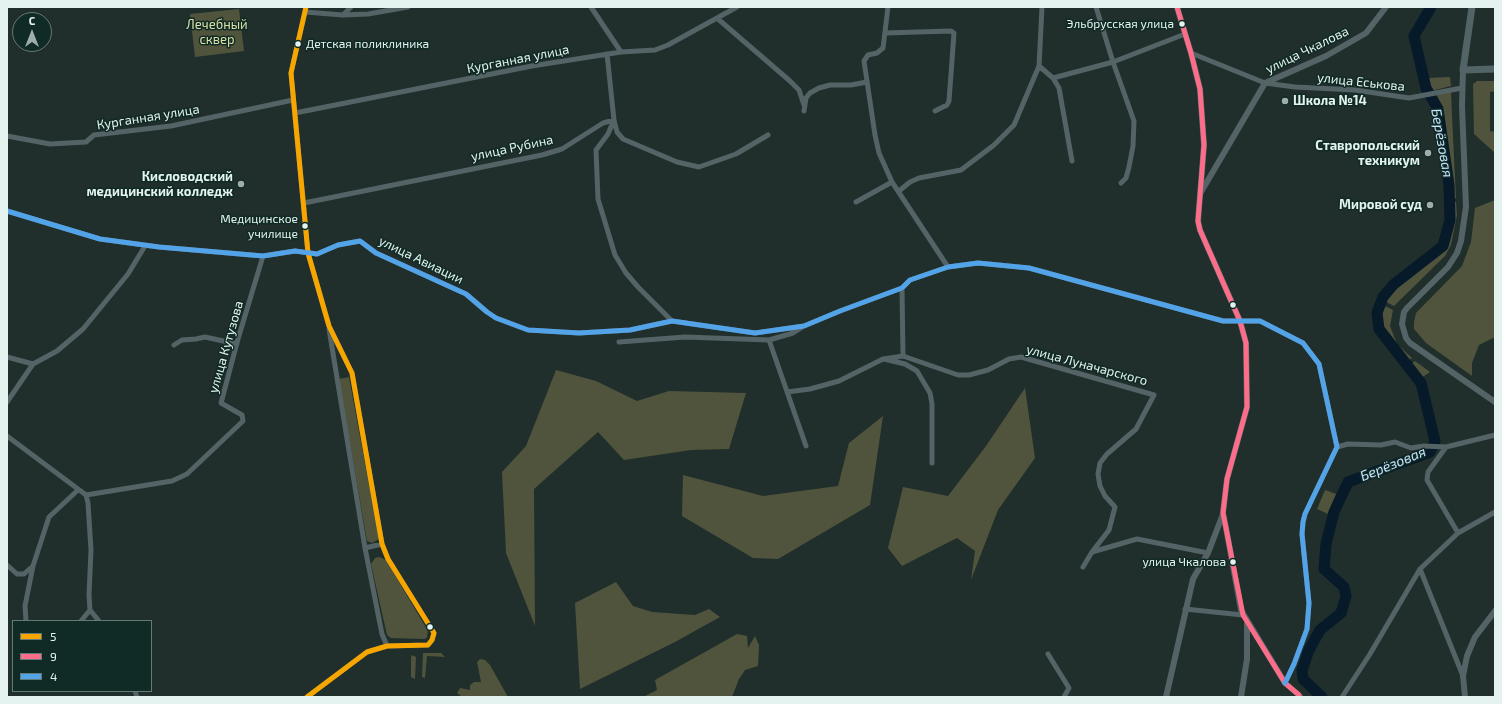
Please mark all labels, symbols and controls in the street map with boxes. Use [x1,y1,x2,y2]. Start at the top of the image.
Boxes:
north arrow [12,12,52,52]
text: С [29,14,35,27]
park label: Лечебный сквер [186,17,248,48]
place label: Эльбрусская улица [1067,17,1174,31]
marker: Эльбрусская улица [1177,19,1187,29]
street label: улица Чкалова [1263,23,1351,77]
place label: Детская поликлиника [306,37,429,51]
marker: Детская поликлиника [293,39,303,49]
street label: Курганная улица [466,41,570,77]
street label: улица Еськова [1316,70,1406,94]
place label: Школа №14 [1293,93,1367,109]
marker: Школа №14 [1280,96,1290,106]
street label: Курганная улица [95,101,201,133]
water label: Берёзовая [1428,107,1456,179]
street label: улица Рубина [469,132,555,164]
place label: Ставропольский техникум [1315,138,1420,169]
marker: Ставропольский техникум [1423,148,1433,158]
place label: Кисловодский медицинский колледж [86,169,233,200]
marker: Кисловодский медицинский колледж [236,179,246,189]
place label: Мировой суд [1339,197,1422,213]
marker: Мировой суд [1425,200,1435,210]
place label: Медицинское училище [220,212,298,240]
marker: Медицинское училище [300,221,310,231]
street label: улица Авиации [376,233,466,287]
street label: улица Кутузова [205,299,247,395]
unlabelled marker [1228,300,1238,310]
street label: улица Луначарского [1025,341,1149,389]
water label: Берёзовая [1358,443,1428,485]
place label: улица Чкалова [1142,555,1226,569]
marker: улица Чкалова [1228,557,1238,567]
legend [12,620,152,692]
unlabelled marker [425,622,435,632]
text: 5 [50,629,56,643]
text: 9 [50,649,57,663]
text: 4 [50,669,57,683]

